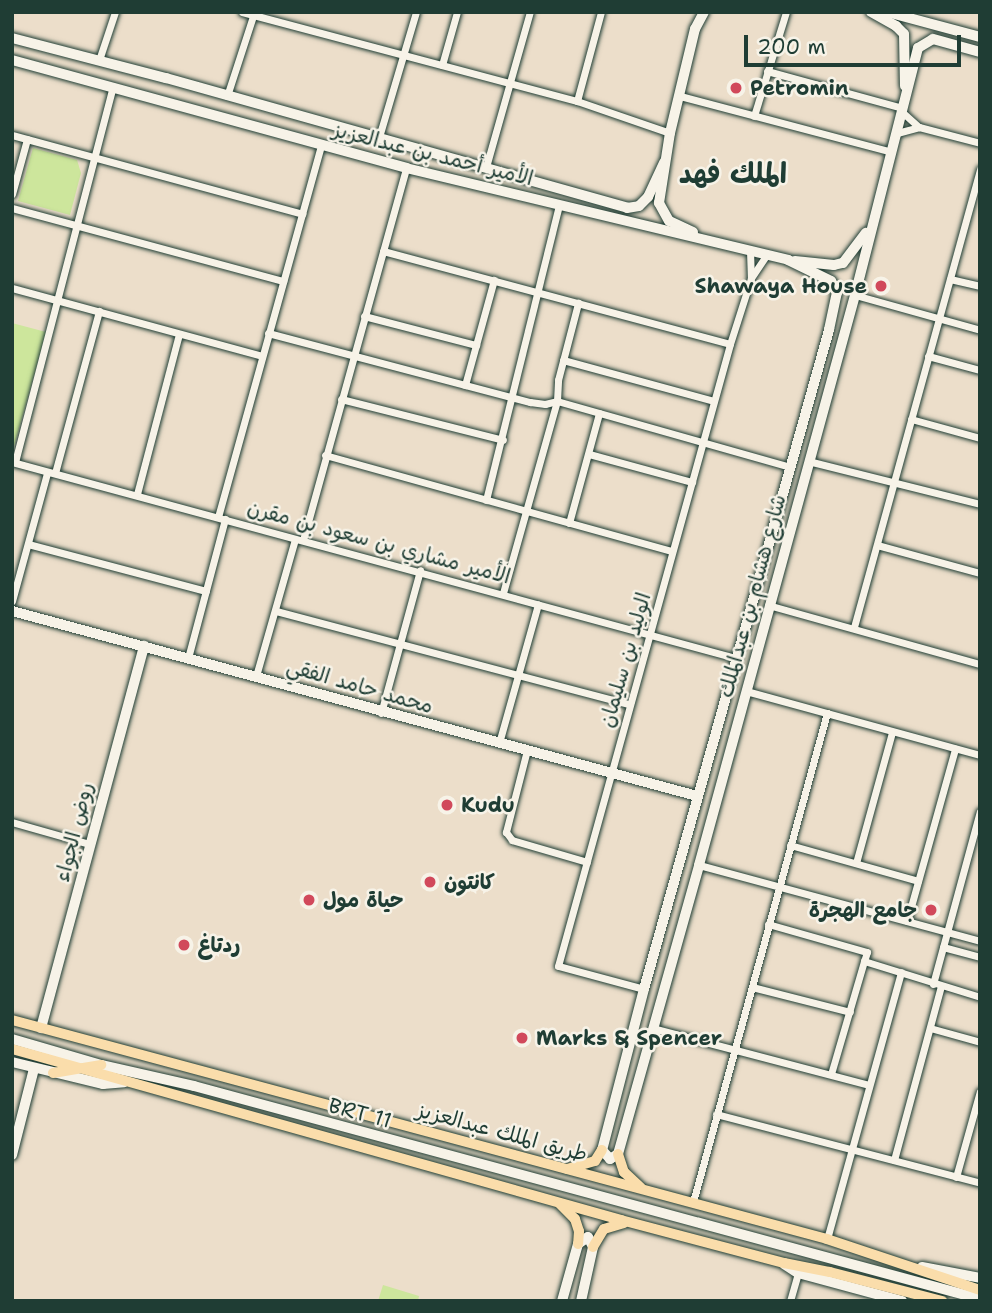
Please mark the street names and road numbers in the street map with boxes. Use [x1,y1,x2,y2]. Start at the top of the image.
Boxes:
street label: الأمير أحمد بن عبدالعزيز [330,117,536,191]
street label: شارع هشام بن عبدالملك [713,492,791,700]
street label: الأمير مشاري بن سعود بن مقرن [245,495,513,589]
street label: الوليد بن سليمان [594,590,656,730]
street label: محمد حامد الفقي [284,653,436,719]
street label: روض الجواء [49,780,99,884]
street label: BRT 11 [326,1093,394,1133]
street label: طريق الملك عبدالعزيز [414,1097,590,1167]

